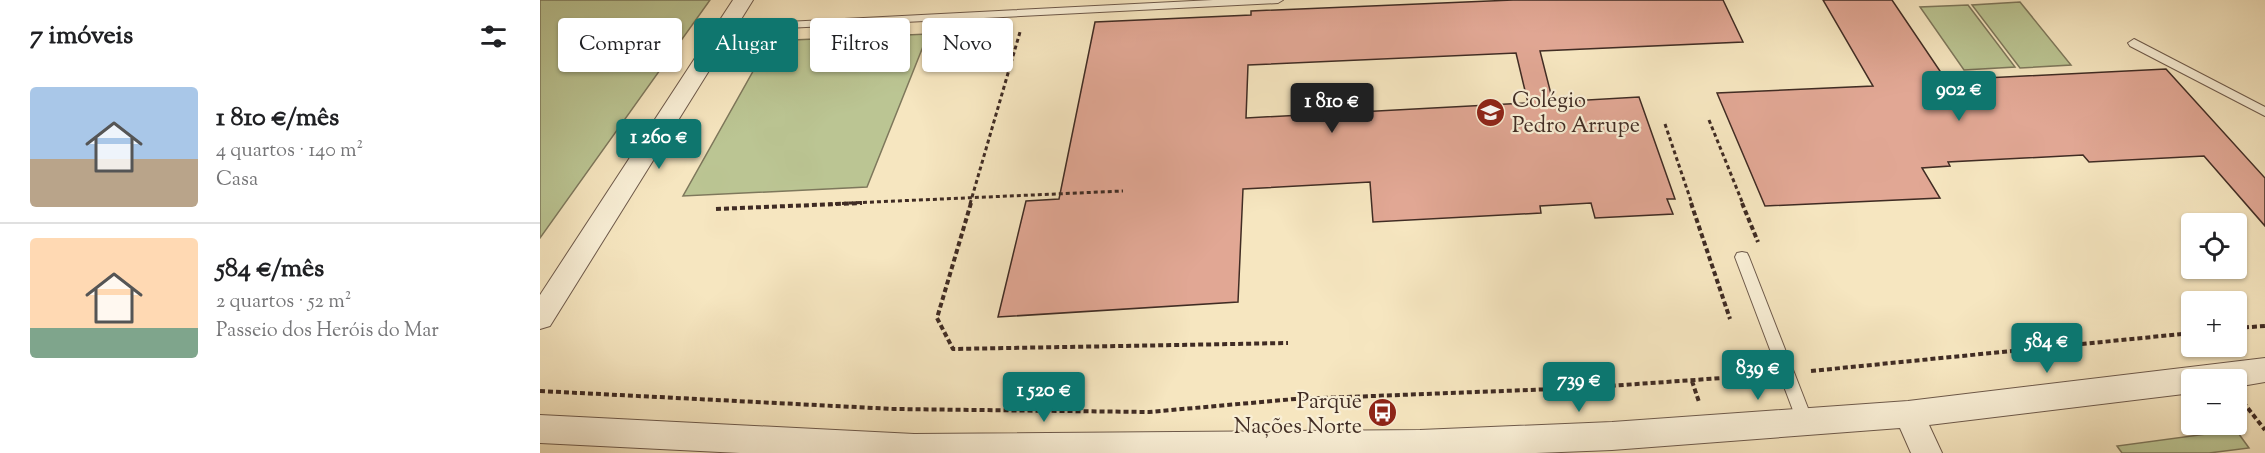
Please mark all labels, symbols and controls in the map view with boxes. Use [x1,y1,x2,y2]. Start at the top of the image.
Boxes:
text: 7 imóveis [30,18,133,55]
chip: Comprar [558,18,682,72]
chip: Alugar [694,18,798,72]
chip: Filtros [810,18,910,72]
chip: Novo [922,18,1013,72]
icon: filters [477,20,510,53]
pin: 902 € [1917,71,2001,122]
text: 902 € [1936,76,1982,105]
pin: 1 810 € [1277,83,1387,134]
place label: Colégio Pedro Arrupe [1512,86,1640,143]
text: 1 810 € [1305,88,1359,117]
school or university icon: Colégio Pedro Arrupe [1475,96,1507,128]
text: 1 810 €/mês [216,100,339,137]
icon: home [78,111,150,183]
pin: 1 260 € [604,119,714,170]
text: 1 260 € [630,124,688,153]
text: 4 quartos · 140 m² [216,137,363,166]
text: Casa [216,166,258,195]
map controls [2181,213,2247,435]
button: locate [2181,213,2247,279]
text: 584 €/mês [216,251,324,288]
icon: home [78,262,150,334]
text: 2 quartos · 52 m² [216,288,352,317]
button: + [2181,291,2247,357]
text: Passeio dos Heróis do Mar [216,317,439,346]
pin: 584 € [2005,323,2089,374]
text: 584 € [2025,328,2069,357]
pin: 839 € [1716,350,1800,401]
text: 839 € [1736,355,1780,384]
pin: 739 € [1537,362,1621,413]
text: 739 € [1557,367,1601,396]
button: − [2181,369,2247,435]
pin: 1 520 € [989,372,1099,423]
text: 1 520 € [1017,377,1071,406]
place label: Parque Nações Norte [1234,387,1362,444]
bus stop icon: Parque Nações Norte [1367,397,1399,429]

